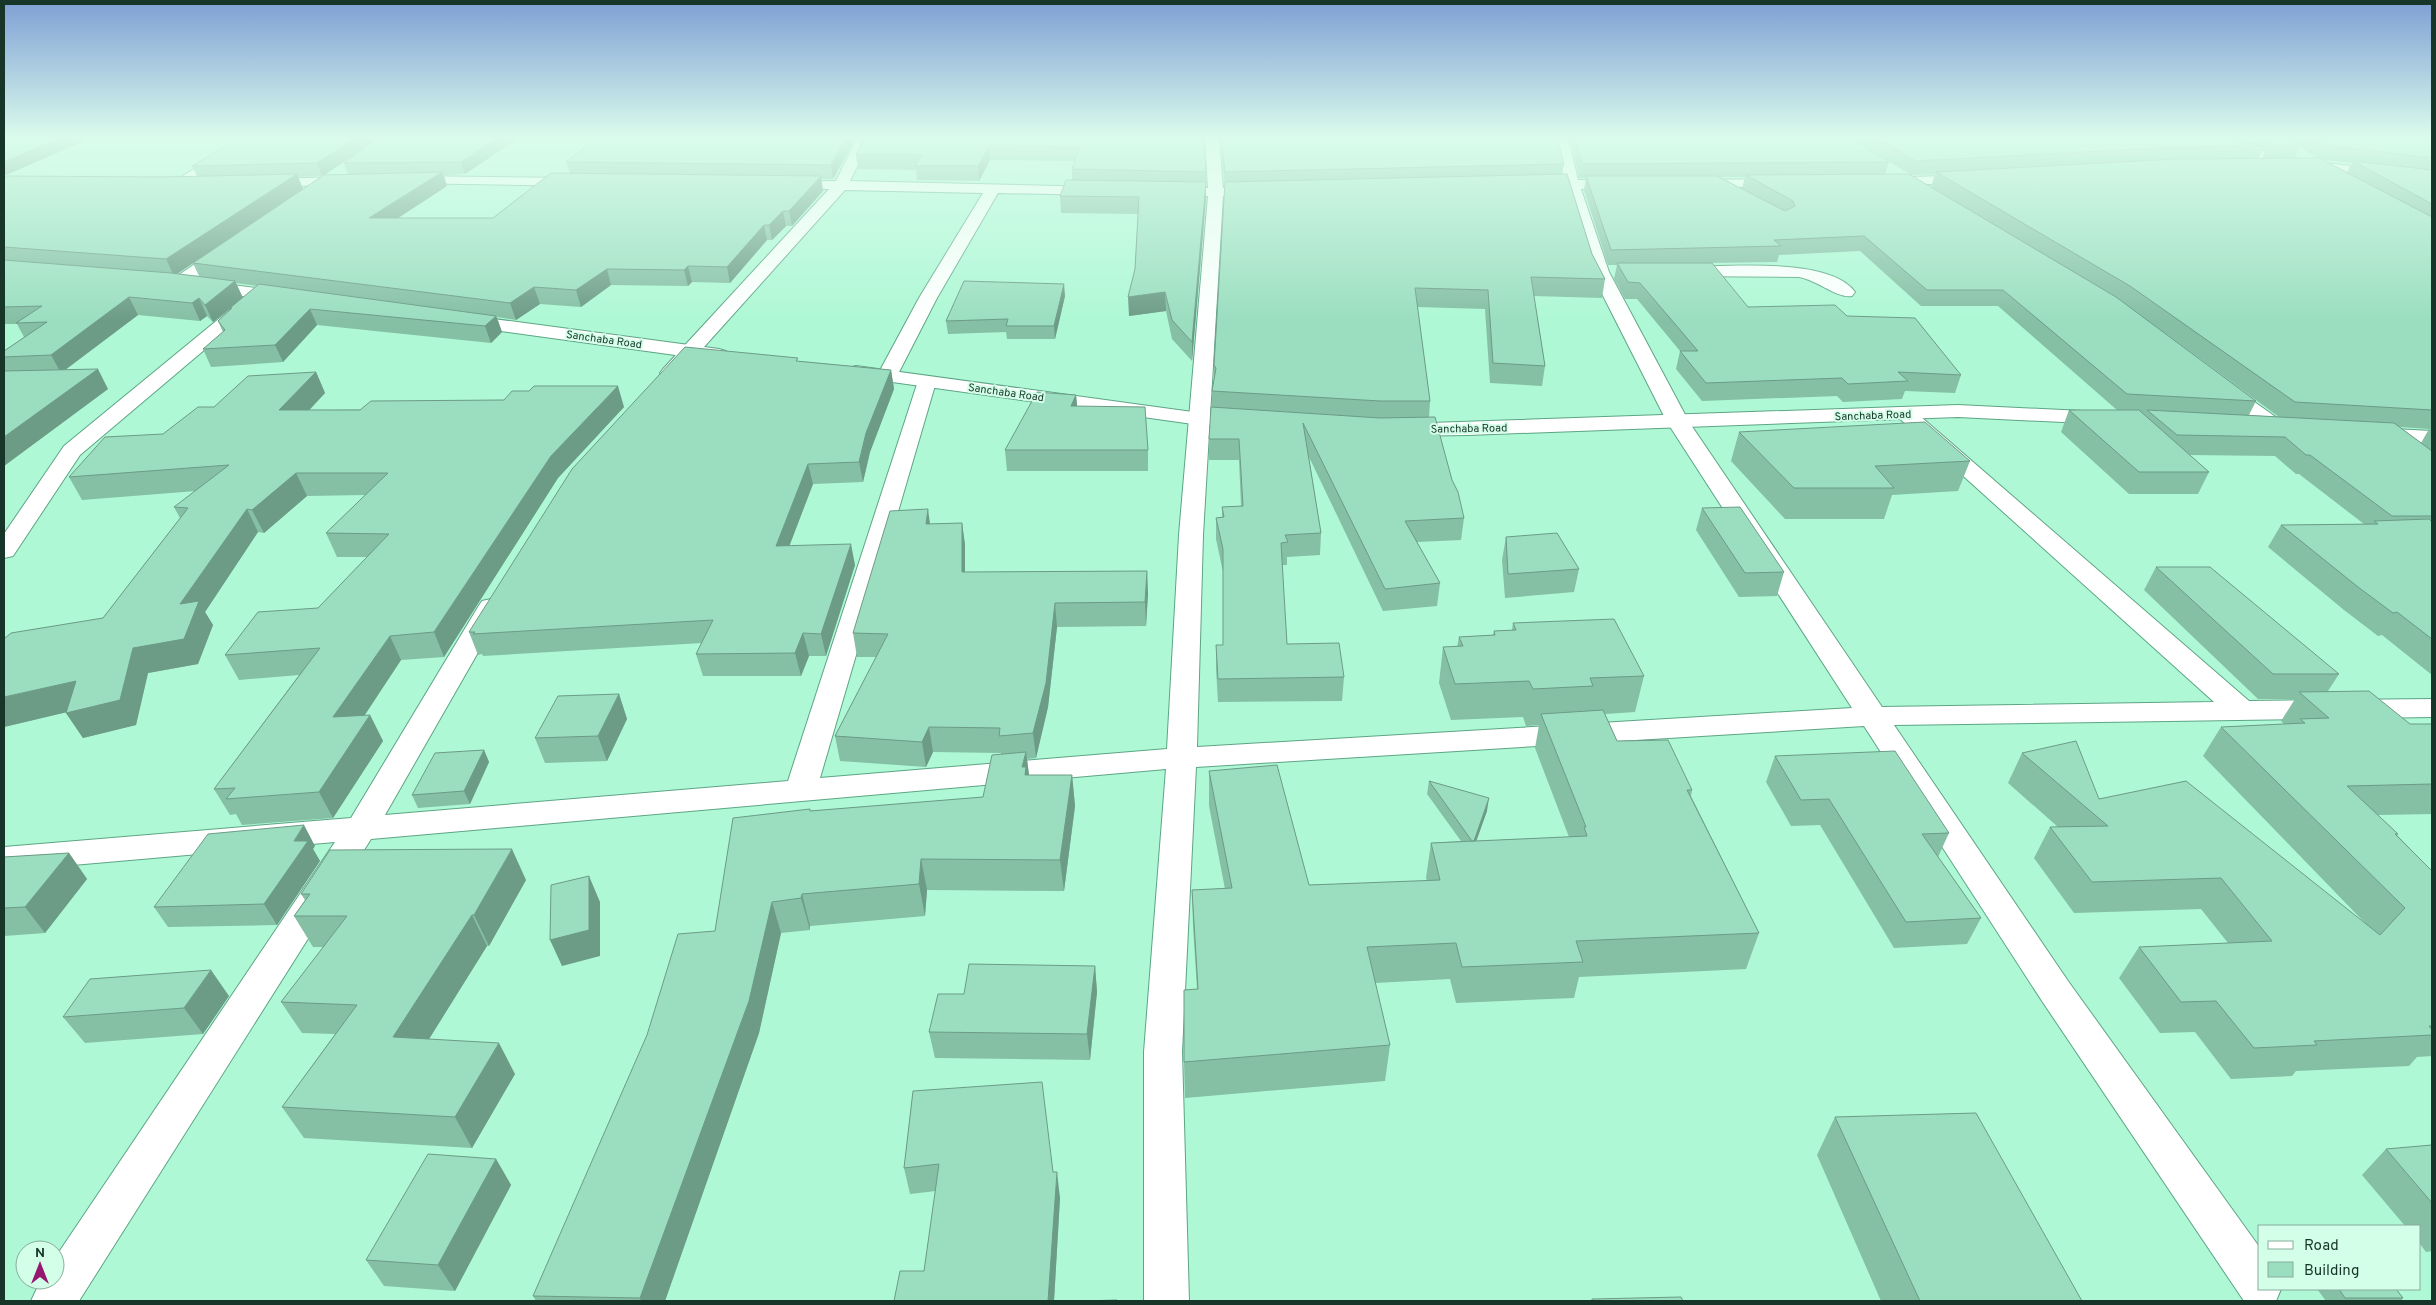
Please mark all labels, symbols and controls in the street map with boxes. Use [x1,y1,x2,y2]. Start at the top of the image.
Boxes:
street label: Sanchaba Road [565,328,643,352]
street label: Sanchaba Road [967,381,1045,405]
street label: Sanchaba Road [1834,408,1912,424]
street label: Sanchaba Road [1431,421,1507,437]
legend [2258,1225,2421,1290]
text: Road [2304,1237,2339,1256]
north arrow [15,1240,65,1290]
text: N [35,1245,45,1262]
text: Building [2304,1262,2359,1281]

